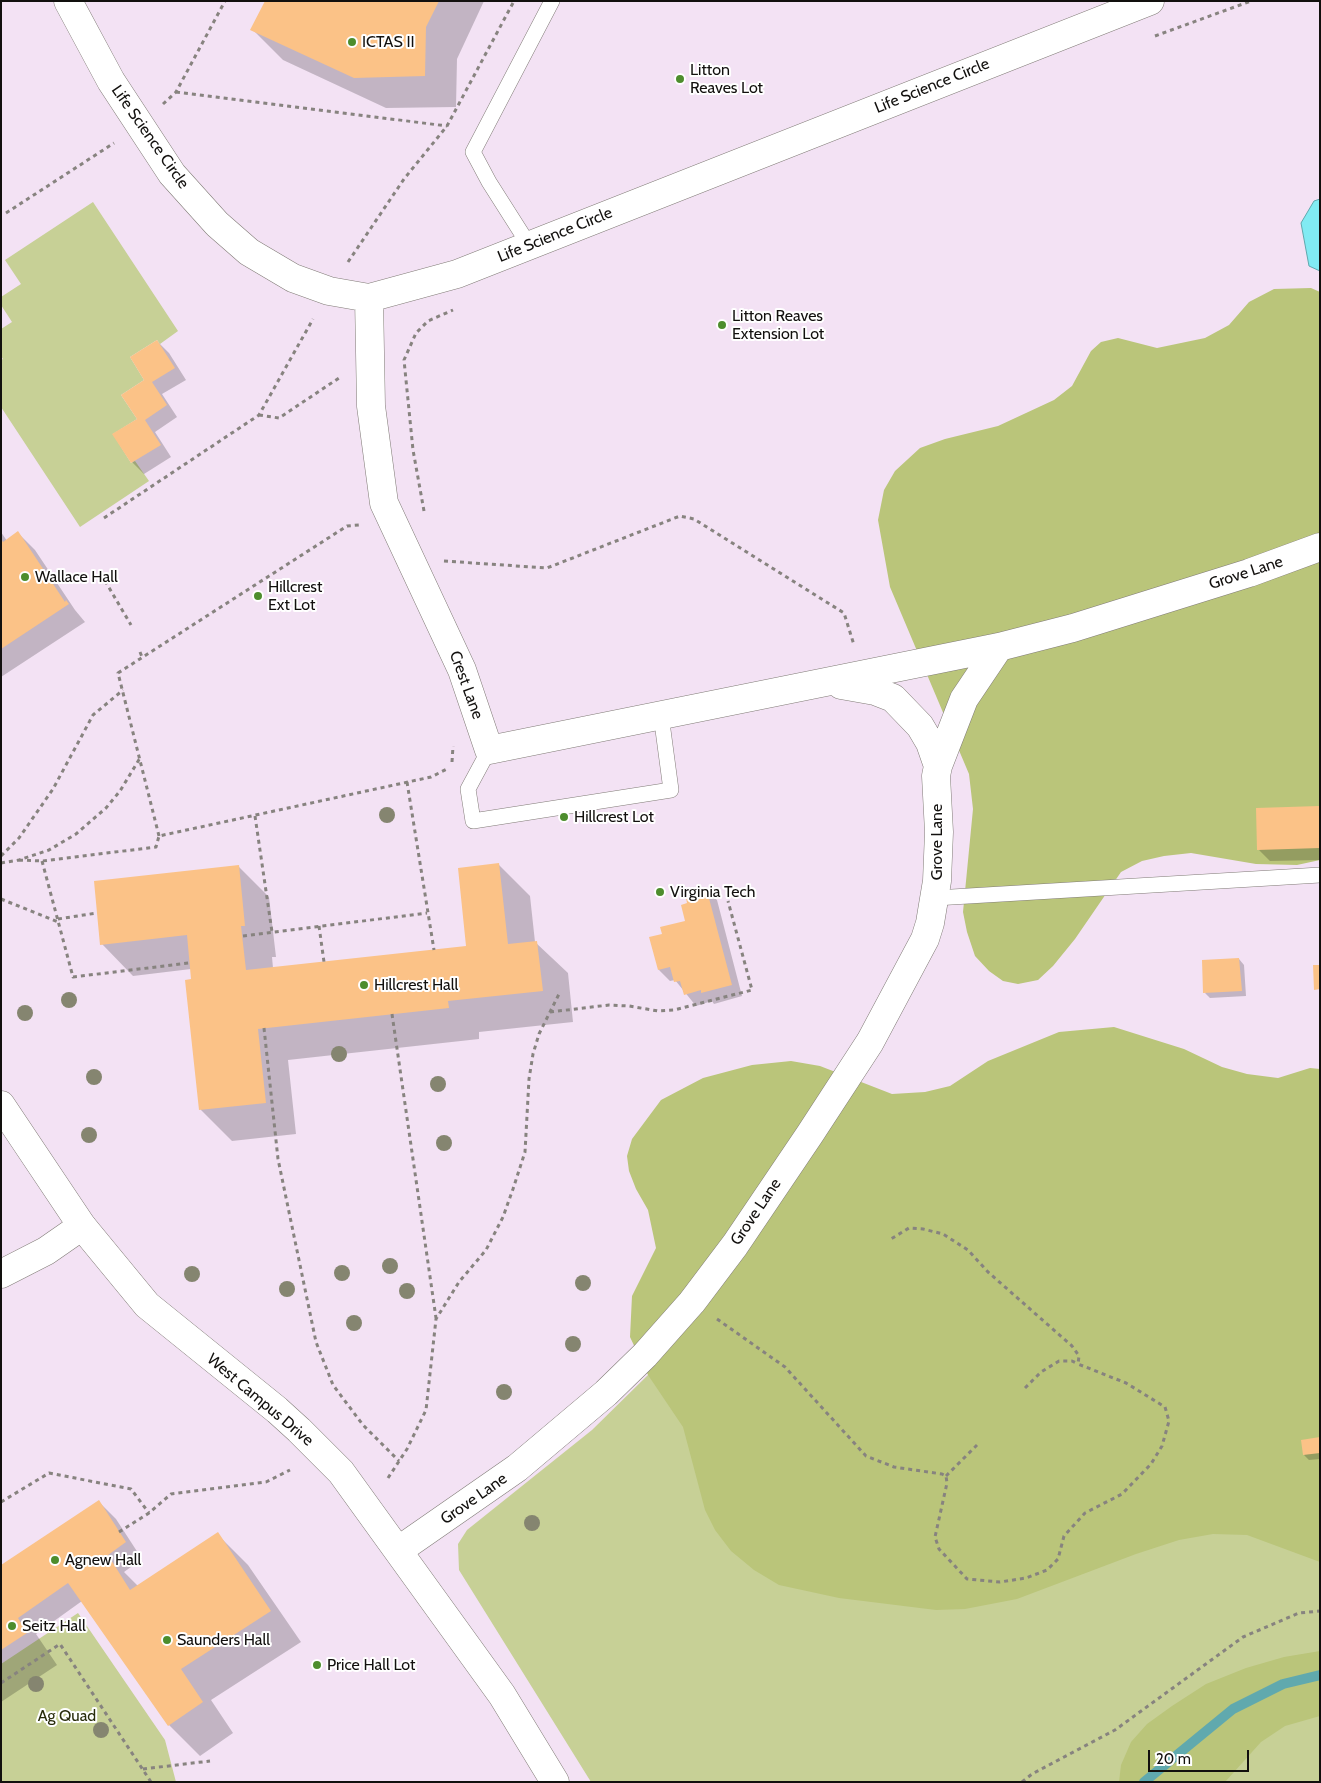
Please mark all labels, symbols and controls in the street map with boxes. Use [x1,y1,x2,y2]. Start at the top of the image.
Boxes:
place label: ICTAS II [362,32,415,52]
marker: ICTAS II [346,36,358,48]
street label: Life Science Circle [872,54,992,118]
place label: Litton Reaves Lot [690,60,763,98]
marker: Litton Reaves Lot [674,73,686,85]
street label: Life Science Circle [107,81,193,193]
street label: Life Science Circle [495,203,615,267]
place label: Litton Reaves Extension Lot [732,306,824,344]
marker: Litton Reaves Extension Lot [716,319,728,331]
street label: Grove Lane [1207,552,1285,594]
place label: Wallace Hall [35,567,118,587]
marker: Wallace Hall [19,571,31,583]
place label: Hillcrest Ext Lot [268,577,322,615]
marker: Hillcrest Ext Lot [252,590,264,602]
street label: Crest Lane [445,648,487,722]
street label: Grove Lane [927,804,947,880]
place label: Hillcrest Lot [574,807,654,827]
marker: Hillcrest Lot [558,811,570,823]
place label: Virginia Tech [670,882,755,902]
marker: Virginia Tech [654,886,666,898]
place label: Hillcrest Hall [374,975,458,995]
marker: Hillcrest Hall [358,979,370,991]
street label: Grove Lane [727,1175,785,1249]
street label: West Campus Drive [203,1350,317,1450]
street label: Grove Lane [437,1469,511,1529]
place label: Agnew Hall [65,1550,141,1570]
marker: Agnew Hall [49,1554,61,1566]
place label: Seitz Hall [22,1616,86,1636]
marker: Seitz Hall [6,1620,18,1632]
place label: Saunders Hall [177,1630,270,1650]
marker: Saunders Hall [161,1634,173,1646]
place label: Price Hall Lot [327,1655,415,1675]
marker: Price Hall Lot [311,1659,323,1671]
park label: Ag Quad [38,1706,96,1726]
scale bar [1151,1740,1252,1772]
text: 20 m [1156,1750,1191,1768]

